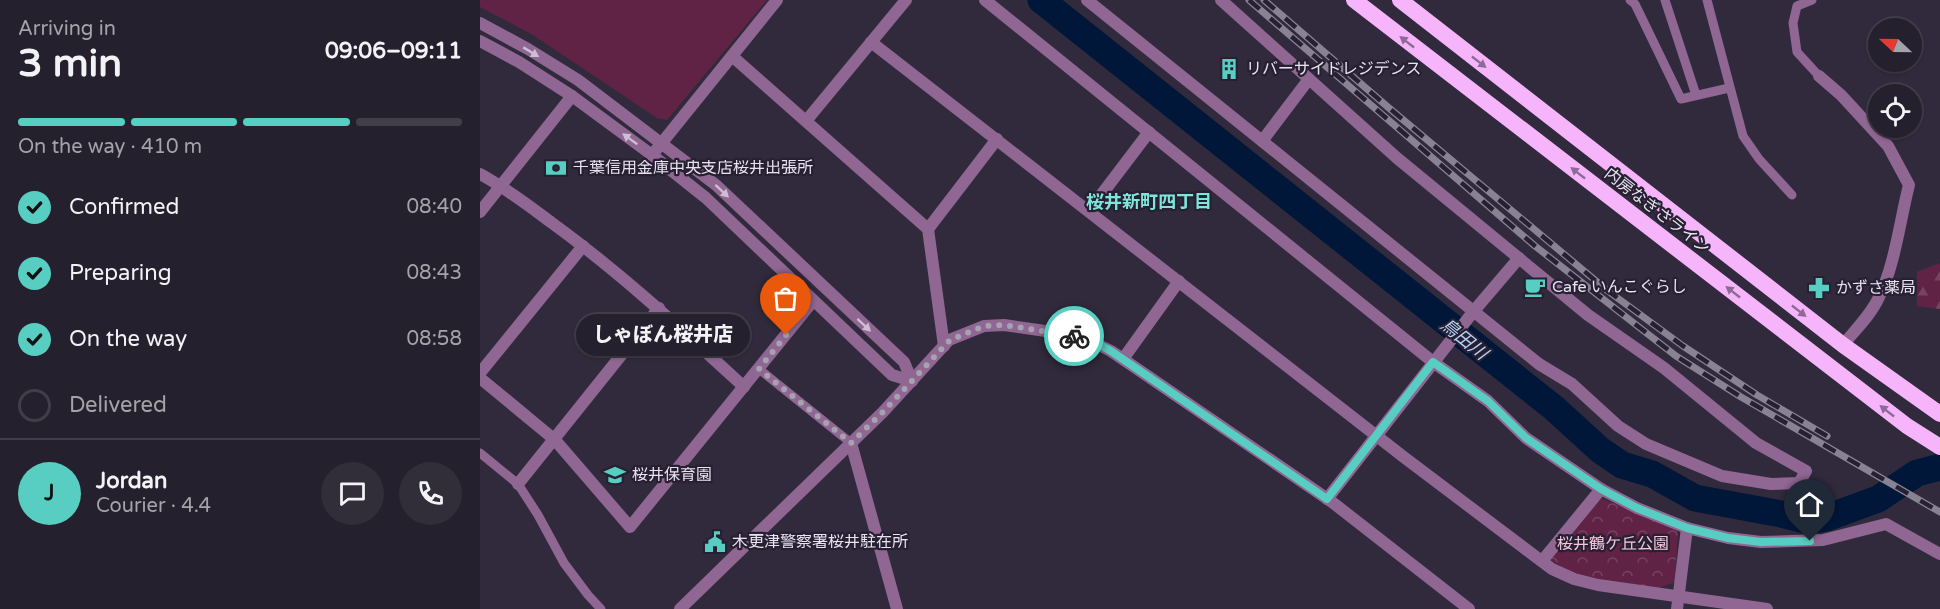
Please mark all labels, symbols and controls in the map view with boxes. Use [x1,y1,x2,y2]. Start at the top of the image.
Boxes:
text: Arriving in [18,17,116,41]
north arrow [1868,18,1922,72]
map controls [1868,18,1922,138]
one-way arrow [1399,36,1414,48]
text: 09:06–09:11 [325,38,462,64]
text: 3 min [18,40,122,87]
one-way arrow [523,46,539,57]
one-way arrow [1472,55,1487,67]
building icon: リバーサイドレジデンス [1217,57,1241,81]
place label: リバーサイドレジデンス [1246,59,1421,79]
button: locate [1868,84,1922,138]
one-way arrow [623,133,639,145]
text: On the way · 410 m [18,135,202,159]
bank icon: 千葉信用金庫中央支店桜井出張所 [544,156,568,180]
place label: 千葉信用金庫中央支店桜井出張所 [573,158,813,178]
street label: 内房なぎさライン [1600,164,1714,258]
one-way arrow [1570,167,1586,180]
one-way arrow [715,184,729,198]
icon: check [18,191,51,224]
district label: 桜井新町四丁目 [1086,191,1212,213]
text: Confirmed [69,194,179,220]
text: 08:40 [407,195,462,219]
icon: check [18,257,51,290]
text: Preparing [69,260,172,286]
text: 08:43 [407,261,462,285]
pin [760,273,811,335]
cafe icon: Cafe いんこぐらし [1523,275,1547,299]
pharmacy icon: かずさ薬局 [1807,276,1831,300]
place label: Cafe いんこぐらし [1552,277,1687,297]
place label: かずさ薬局 [1836,278,1916,298]
icon: bag [769,282,802,315]
one-way arrow [1725,286,1741,298]
one-way arrow [1791,304,1806,316]
courier [1044,306,1104,366]
water label: 鳥田川 [1436,313,1493,366]
callout: しゃぼん桜井店 [576,314,750,356]
one-way arrow [856,318,871,331]
icon: bike [1058,320,1091,353]
icon: check [18,323,51,356]
text: しゃぼん桜井店 [593,323,733,347]
text: On the way [69,326,187,352]
text: 08:58 [407,327,462,351]
text: Delivered [69,392,167,418]
one-way arrow [1880,405,1895,417]
button: chat [321,462,384,525]
button: phone [399,462,462,525]
school or university icon: 桜井保育園 [603,463,627,487]
place label: 桜井保育園 [632,465,712,485]
text: Jordan [96,468,167,494]
pin [1784,479,1835,541]
text: J [44,480,55,506]
icon: home [1793,488,1826,521]
text: Courier · 4.4 [96,494,211,518]
public building icon: 木更津警察署桜井駐在所 [703,530,727,554]
place label: 木更津警察署桜井駐在所 [732,532,908,552]
park label: 桜井鶴ケ丘公園 [1557,534,1669,554]

